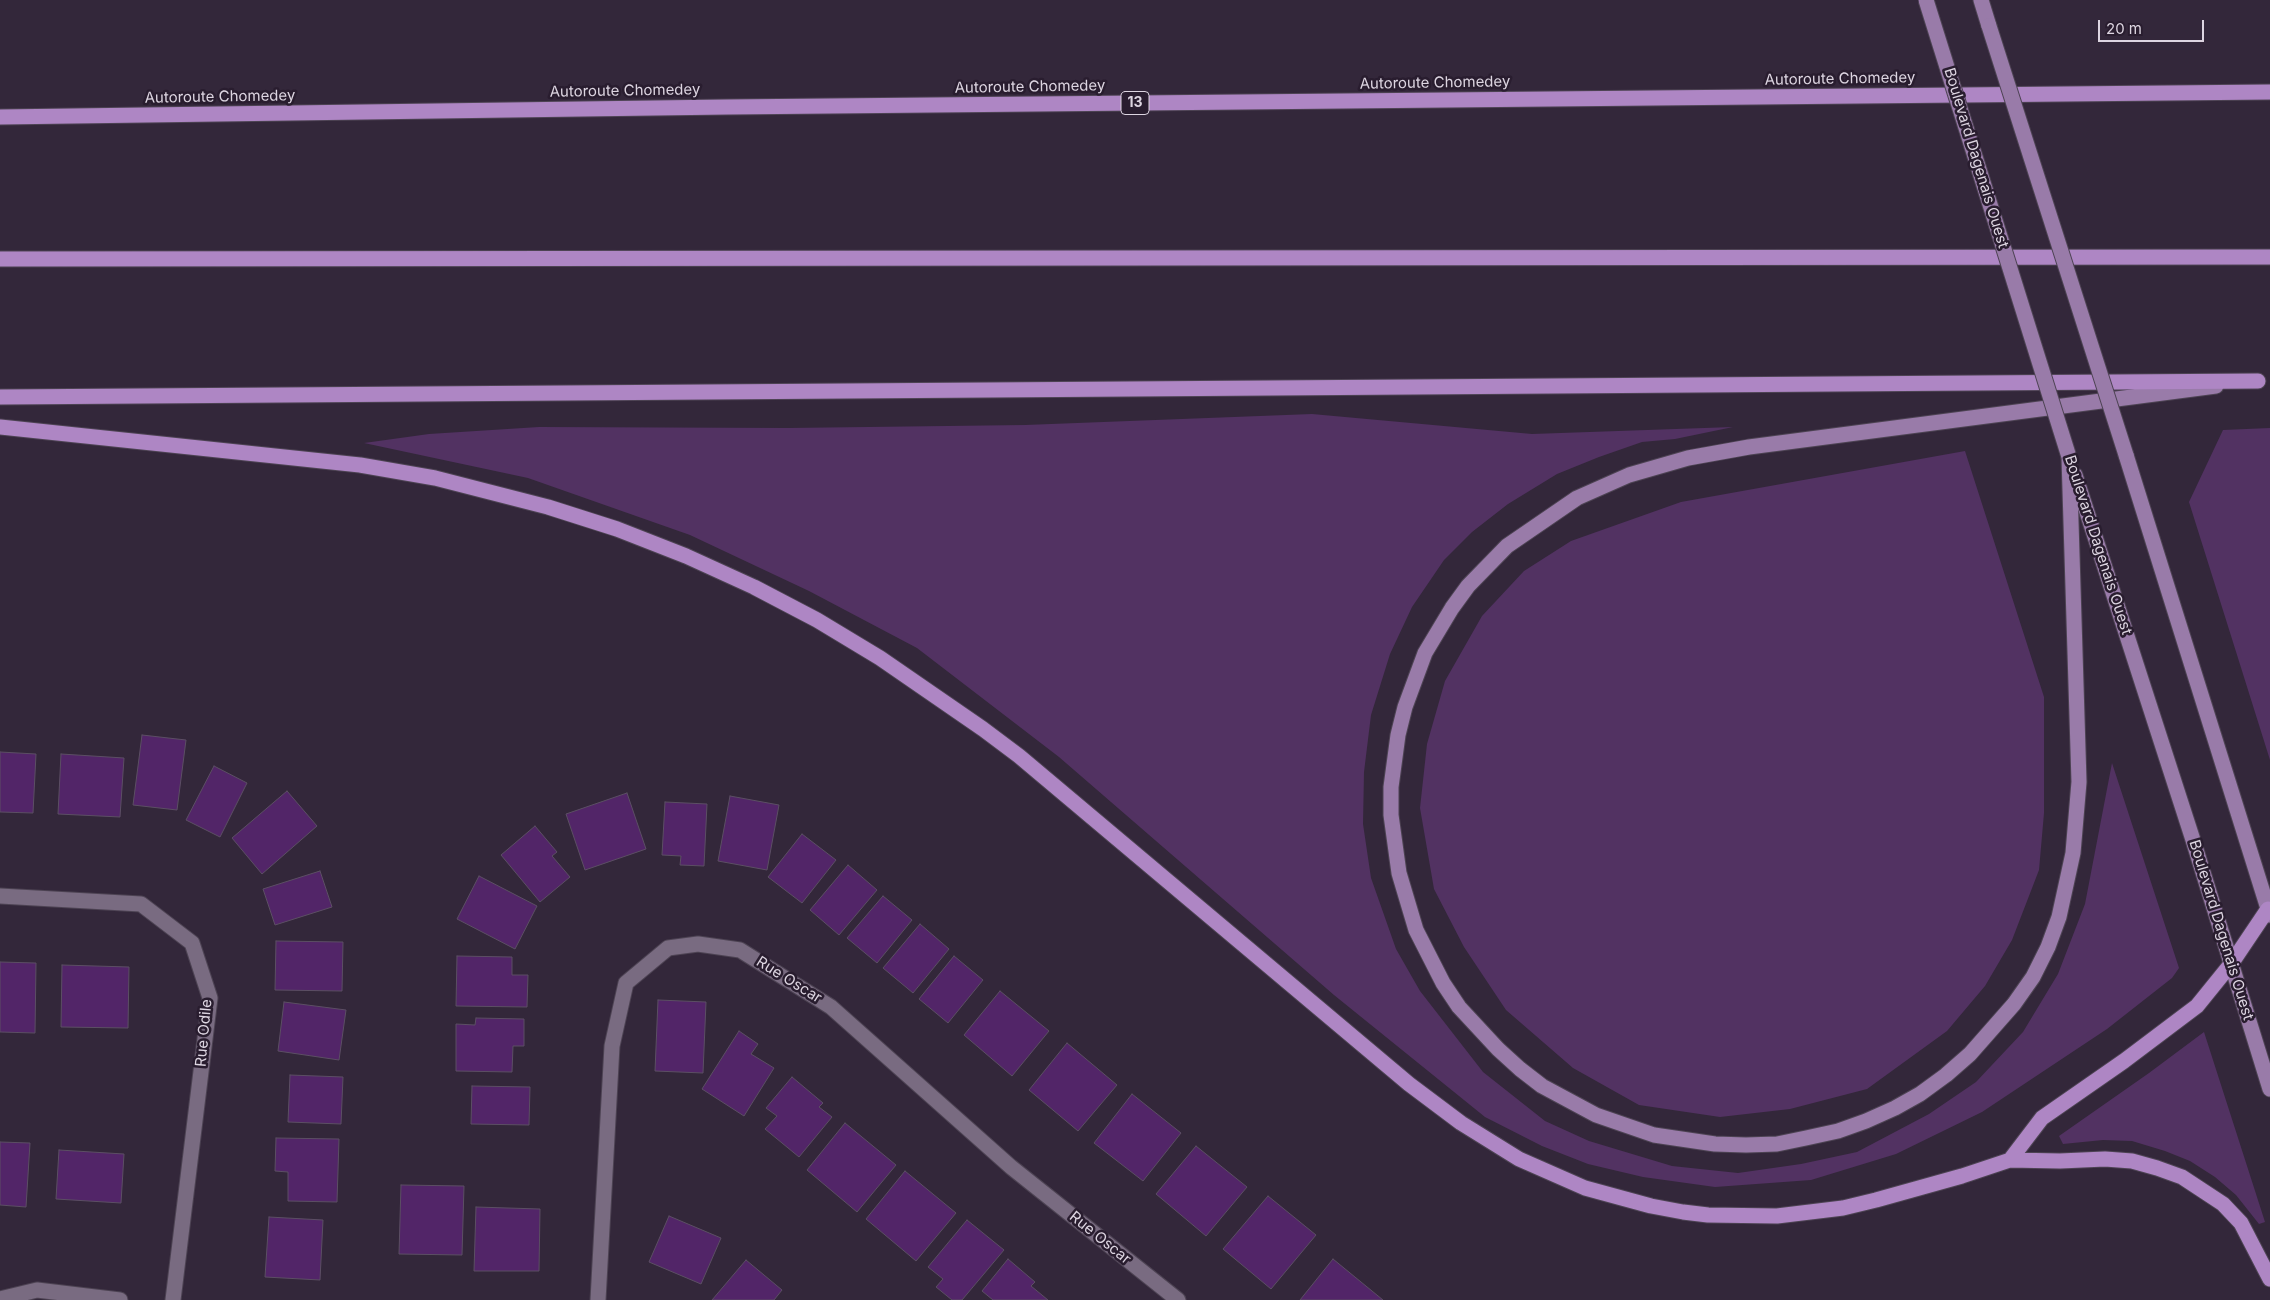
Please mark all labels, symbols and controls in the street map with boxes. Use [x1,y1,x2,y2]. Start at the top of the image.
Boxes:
scale bar [2100,10,2206,42]
text: 20 m [2106,19,2142,38]
street label: Boulevard Dagenais Ouest [1940,66,2012,250]
street label: Autoroute Chomedey [1764,69,1916,89]
street label: Autoroute Chomedey [1359,73,1511,93]
street label: Autoroute Chomedey [954,77,1106,97]
street label: Autoroute Chomedey [549,81,701,101]
street label: Autoroute Chomedey [144,87,296,107]
road number: 13 [1121,92,1149,115]
street label: Boulevard Dagenais Ouest [2060,453,2136,637]
street label: Boulevard Dagenais Ouest [2185,838,2257,1022]
street label: Rue Oscar [753,953,825,1007]
street label: Rue Odile [192,998,216,1068]
street label: Rue Oscar [1066,1208,1134,1268]

